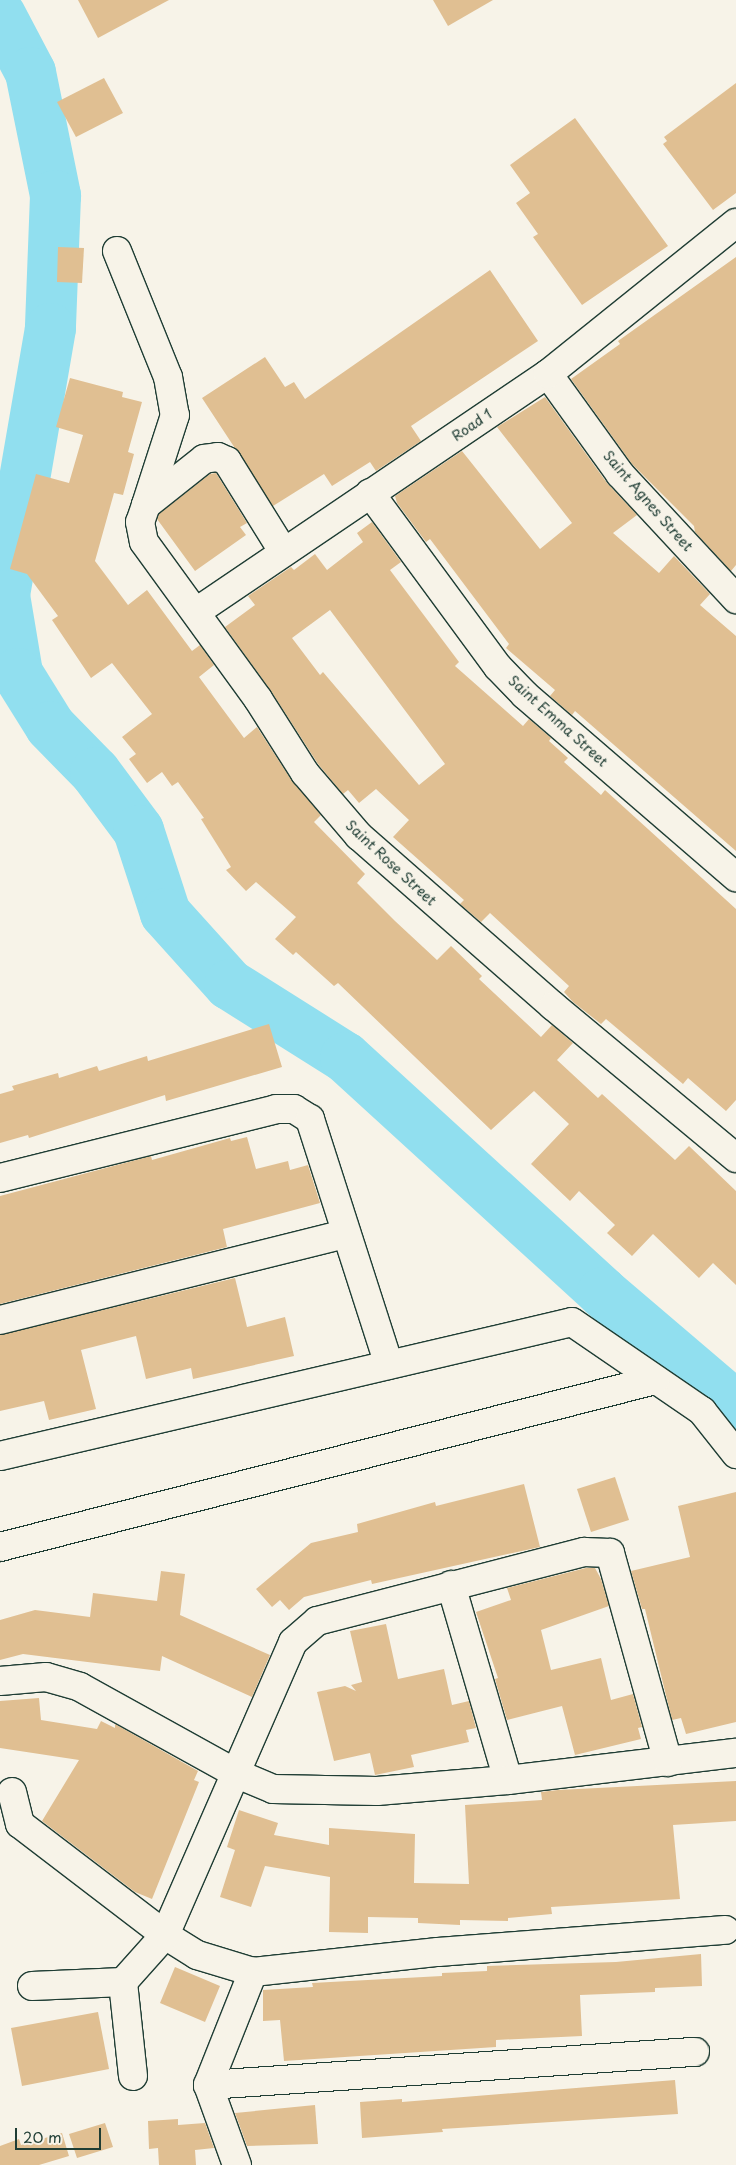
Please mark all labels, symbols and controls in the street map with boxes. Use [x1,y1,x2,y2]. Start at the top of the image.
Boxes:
street label: Road 1 [449,406,495,444]
street label: Saint Agnes Street [600,447,696,555]
street label: Saint Emma Street [504,672,612,770]
street label: Saint Rose Street [343,817,439,909]
scale bar [18,2118,104,2150]
text: 20 m [23,2125,62,2148]

